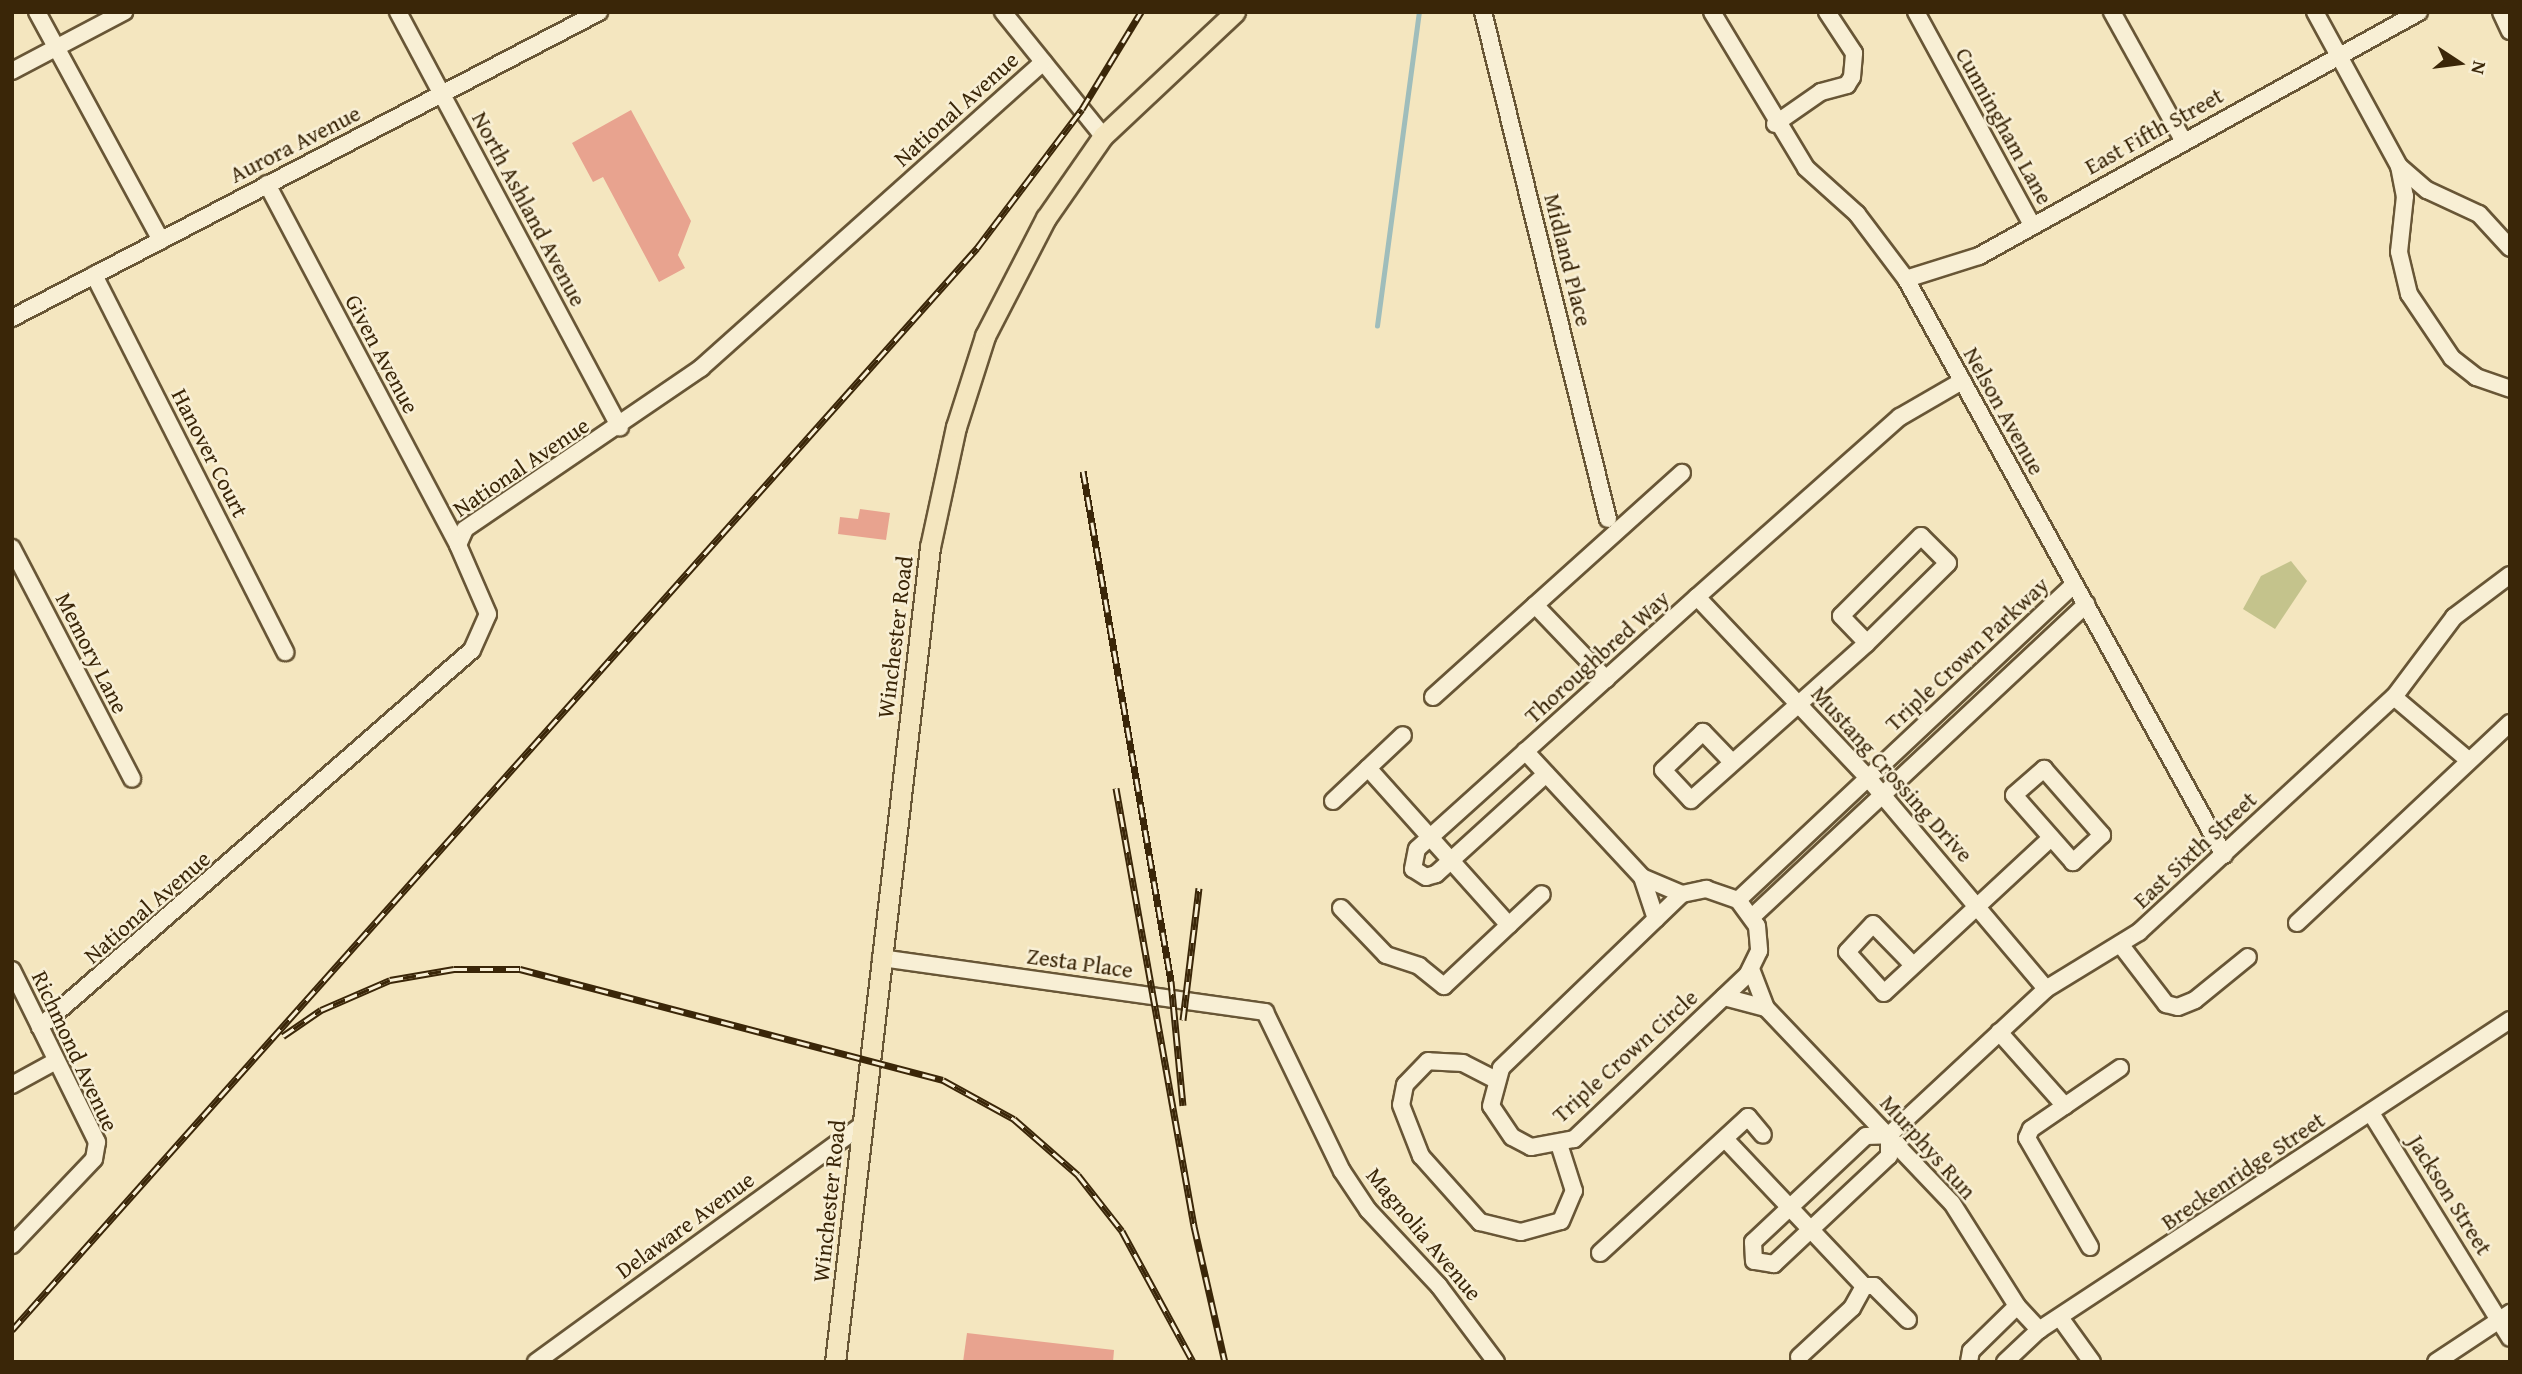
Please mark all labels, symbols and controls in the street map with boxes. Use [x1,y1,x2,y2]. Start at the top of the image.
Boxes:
north arrow [2424,28,2494,98]
street label: Cunningham Lane [1950,43,2058,209]
street label: National Avenue [888,46,1024,172]
text: N [2464,58,2495,77]
street label: East Fifth Street [2080,82,2228,180]
street label: Aurora Avenue [225,99,365,189]
street label: North Ashland Avenue [466,107,592,311]
street label: Midland Place [1538,191,1598,329]
street label: Given Avenue [339,290,425,418]
street label: Nelson Avenue [1958,342,2050,480]
street label: Hanover Court [166,384,254,522]
street label: National Avenue [448,411,594,523]
street label: Winchester Road [871,554,919,720]
street label: Triple Crown Parkway [1879,571,2055,737]
street label: Thoroughbred Way [1519,585,1675,729]
street label: Memory Lane [50,588,134,718]
street label: Mustang Crossing Drive [1805,680,1979,868]
street label: East Sixth Street [2128,786,2262,914]
street label: National Avenue [78,845,216,969]
street label: Zesta Place [1025,942,1135,984]
street label: Richmond Avenue [26,966,124,1136]
street label: Triple Crown Circle [1547,983,1703,1129]
street label: Murphys Run [1874,1089,1982,1205]
street label: Breckenridge Street [2156,1106,2330,1236]
street label: Winchester Road [807,1118,851,1284]
street label: Jackson Street [2402,1130,2498,1260]
street label: Magnolia Avenue [1360,1162,1488,1306]
street label: Delaware Avenue [610,1166,760,1284]

